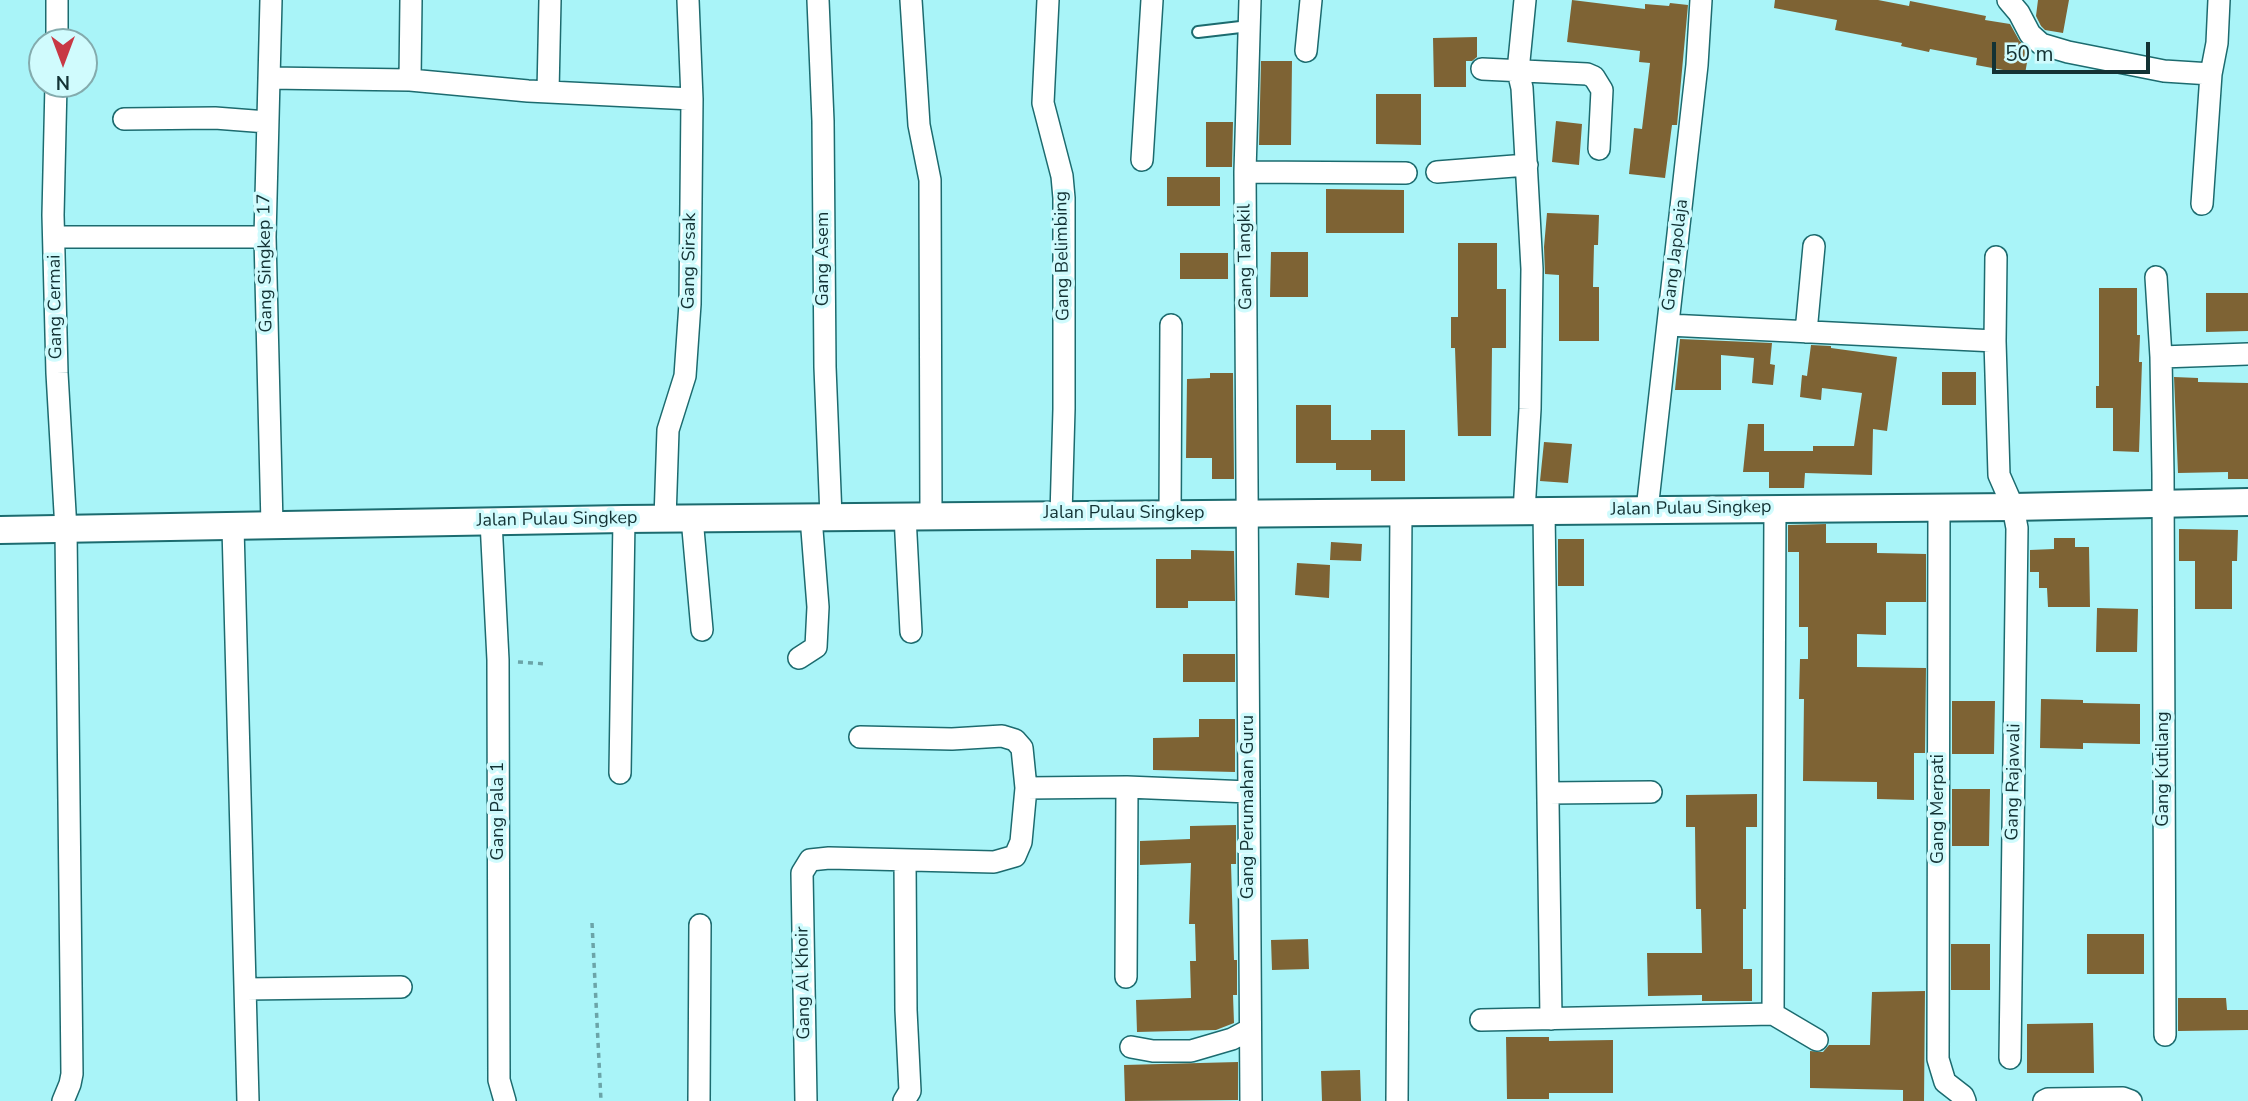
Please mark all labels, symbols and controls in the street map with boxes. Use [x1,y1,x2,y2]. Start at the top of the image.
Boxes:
north arrow [28,28,98,98]
scale bar [1996,28,2154,72]
text: 50 m [2005,40,2054,68]
text: N [56,69,70,95]
street label: Gang Belimbing [1051,191,1075,321]
street label: Gang Singkep 17 [254,193,278,333]
street label: Gang Japolaja [1658,198,1694,312]
street label: Gang Tangkil [1234,204,1258,310]
street label: Gang Sirsak [678,212,702,310]
street label: Gang Asem [813,212,835,306]
street label: Gang Cermai [44,255,68,359]
street label: Jalan Pulau Singkep [1610,497,1772,521]
street label: Jalan Pulau Singkep [1044,503,1204,525]
street label: Jalan Pulau Singkep [476,508,638,532]
street label: Gang Kutilang [2153,711,2175,827]
street label: Gang Perumahan Guru [1238,715,1260,899]
street label: Gang Rajawali [2002,723,2026,841]
street label: Gang Merpati [1928,754,1950,864]
street label: Gang Pala 1 [488,762,510,860]
street label: Gang Al Khoir [792,926,816,1040]

